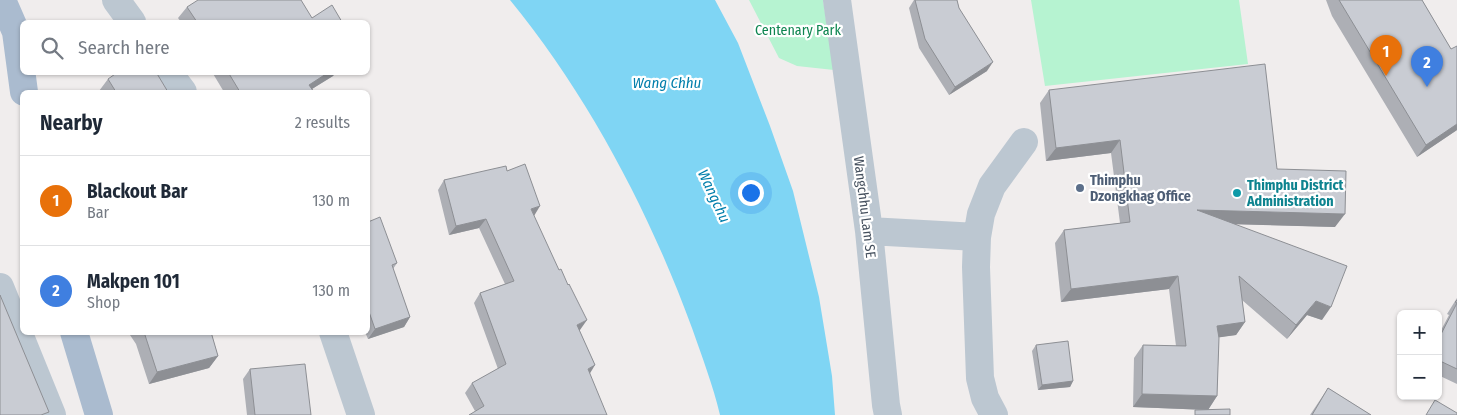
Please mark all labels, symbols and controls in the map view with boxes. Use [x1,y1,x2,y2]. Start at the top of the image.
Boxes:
search box [20,20,370,75]
park label: Centenary Park [755,22,841,39]
icon: search [38,34,66,62]
pin: 1 [1370,35,1402,76]
text: Search here [78,36,170,59]
pin: 2 [1411,46,1443,87]
water label: Wang Chhu [633,74,702,92]
text: Nearby [40,110,102,136]
text: 2 results [295,113,350,132]
street label: Wangchhu Lam SE [850,155,879,259]
water label: Wangchu [694,167,734,226]
place label: Thimphu Dzongkhag Office [1090,172,1191,205]
place label: Thimphu District Administration [1246,177,1344,210]
text: Blackout Bar [87,180,188,203]
your location [738,180,764,206]
marker: Thimphu Dzongkhag Office [1074,182,1086,194]
marker: Thimphu District Administration [1231,187,1243,199]
text: 1 [53,191,59,210]
text: 130 m [312,191,350,210]
text: Bar [87,203,109,222]
text: Makpen 101 [87,270,180,293]
text: 2 [52,281,60,300]
text: 130 m [312,281,350,300]
text: Shop [87,293,120,312]
map controls [1397,310,1442,400]
button: + [1397,310,1442,355]
button: − [1397,355,1442,400]

